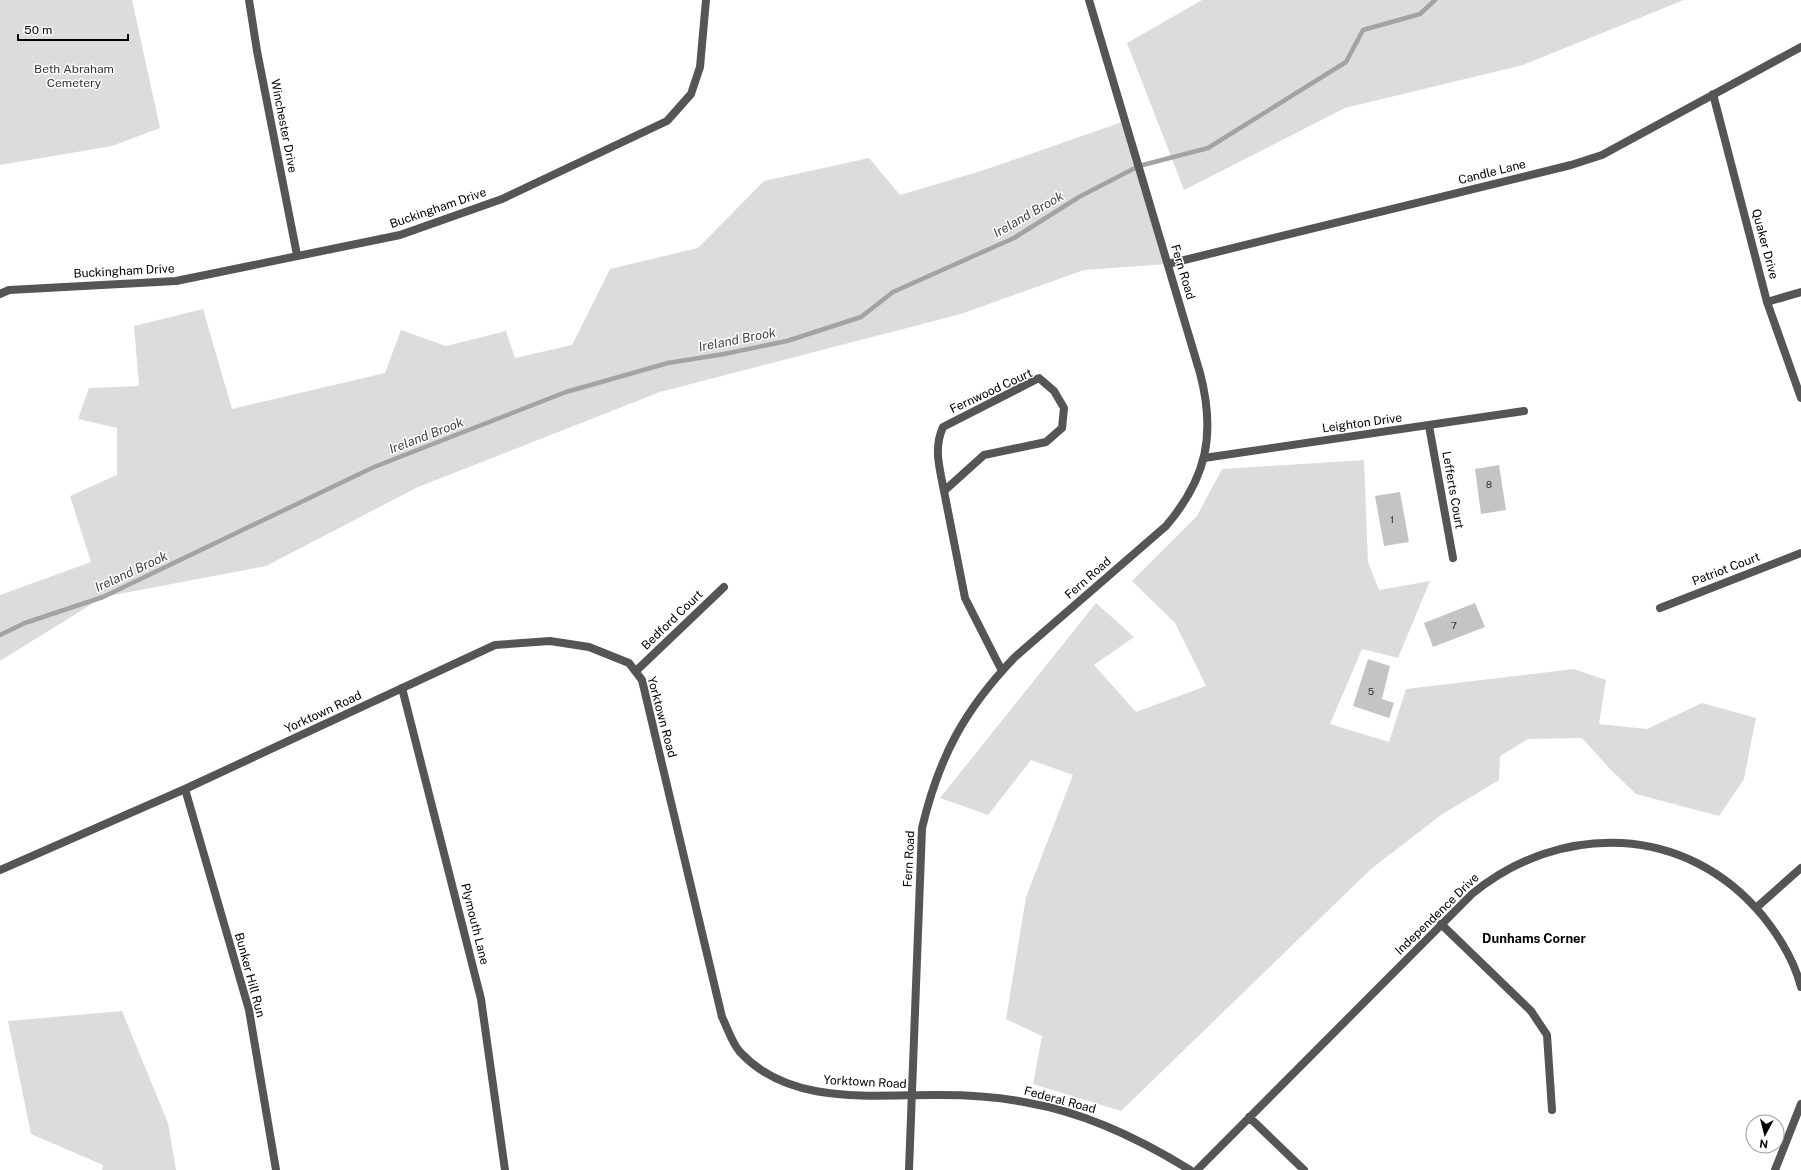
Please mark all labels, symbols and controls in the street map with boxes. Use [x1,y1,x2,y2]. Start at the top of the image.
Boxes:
scale bar [18,16,128,42]
text: 50 m [24,23,52,37]
park label: Beth Abraham Cemetery [34,62,114,90]
street label: Winchester Drive [268,78,300,174]
street label: Candle Lane [1457,157,1527,187]
street label: Buckingham Drive [388,185,488,231]
water label: Ireland Brook [991,188,1066,241]
street label: Quaker Drive [1749,207,1781,281]
street label: Fern Road [1168,243,1198,301]
street label: Buckingham Drive [73,261,175,281]
water label: Ireland Brook [697,325,777,354]
street label: Fernwood Court [948,366,1035,416]
street label: Leighton Drive [1321,410,1403,436]
water label: Ireland Brook [387,414,466,457]
street label: Lefferts Court [1439,450,1467,530]
house number: 8 [1486,478,1492,490]
house number: 1 [1390,513,1394,525]
water label: Ireland Brook [92,548,170,595]
street label: Patriot Court [1690,550,1762,588]
street label: Fern Road [1062,554,1114,602]
street label: Bedford Court [639,587,706,653]
house number: 7 [1451,619,1457,631]
street label: Yorktown Road [644,675,680,759]
house number: 5 [1368,685,1374,697]
street label: Yorktown Road [282,688,364,736]
street label: Fern Road [901,830,917,888]
street label: Independence Drive [1392,870,1482,958]
street label: Plymouth Lane [458,882,492,966]
street label: Bunker Hill Run [232,931,268,1019]
district label: Dunhams Corner [1482,931,1587,946]
street label: Yorktown Road [823,1073,907,1091]
street label: Federal Road [1023,1084,1097,1116]
north arrow [1745,1114,1785,1154]
text: N [1759,1137,1769,1150]

